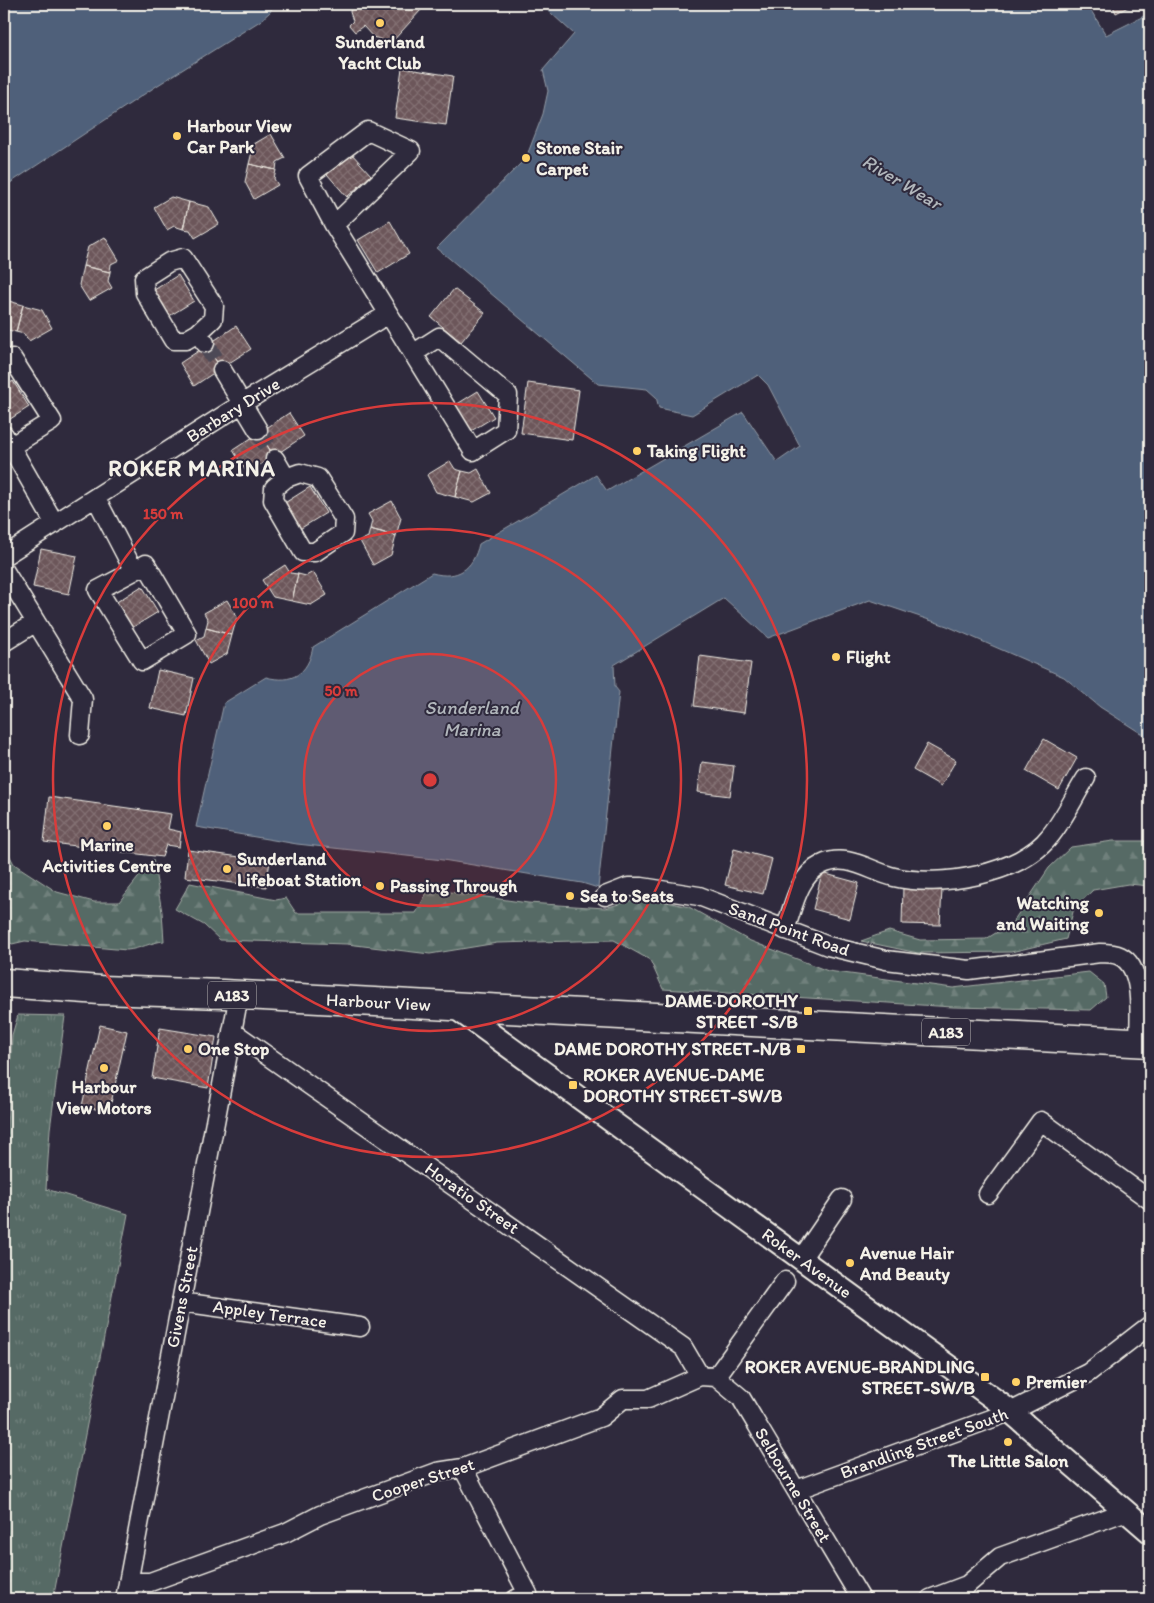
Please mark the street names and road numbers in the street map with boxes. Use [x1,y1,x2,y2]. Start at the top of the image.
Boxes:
street label: Barbary Drive [182,373,284,447]
street label: Sand Point Road [725,897,853,961]
road number: A183 [208,982,256,1008]
street label: Harbour View [326,988,431,1016]
road number: A183 [922,1019,970,1046]
street label: Horatio Street [421,1157,524,1239]
street label: Roker Avenue [757,1223,856,1303]
street label: Givens Street [161,1244,203,1350]
street label: Appley Terrace [212,1295,328,1333]
street label: Brandling Street South [837,1402,1011,1484]
street label: Selbourne Street [750,1424,836,1547]
street label: Cooper Street [369,1453,477,1507]

